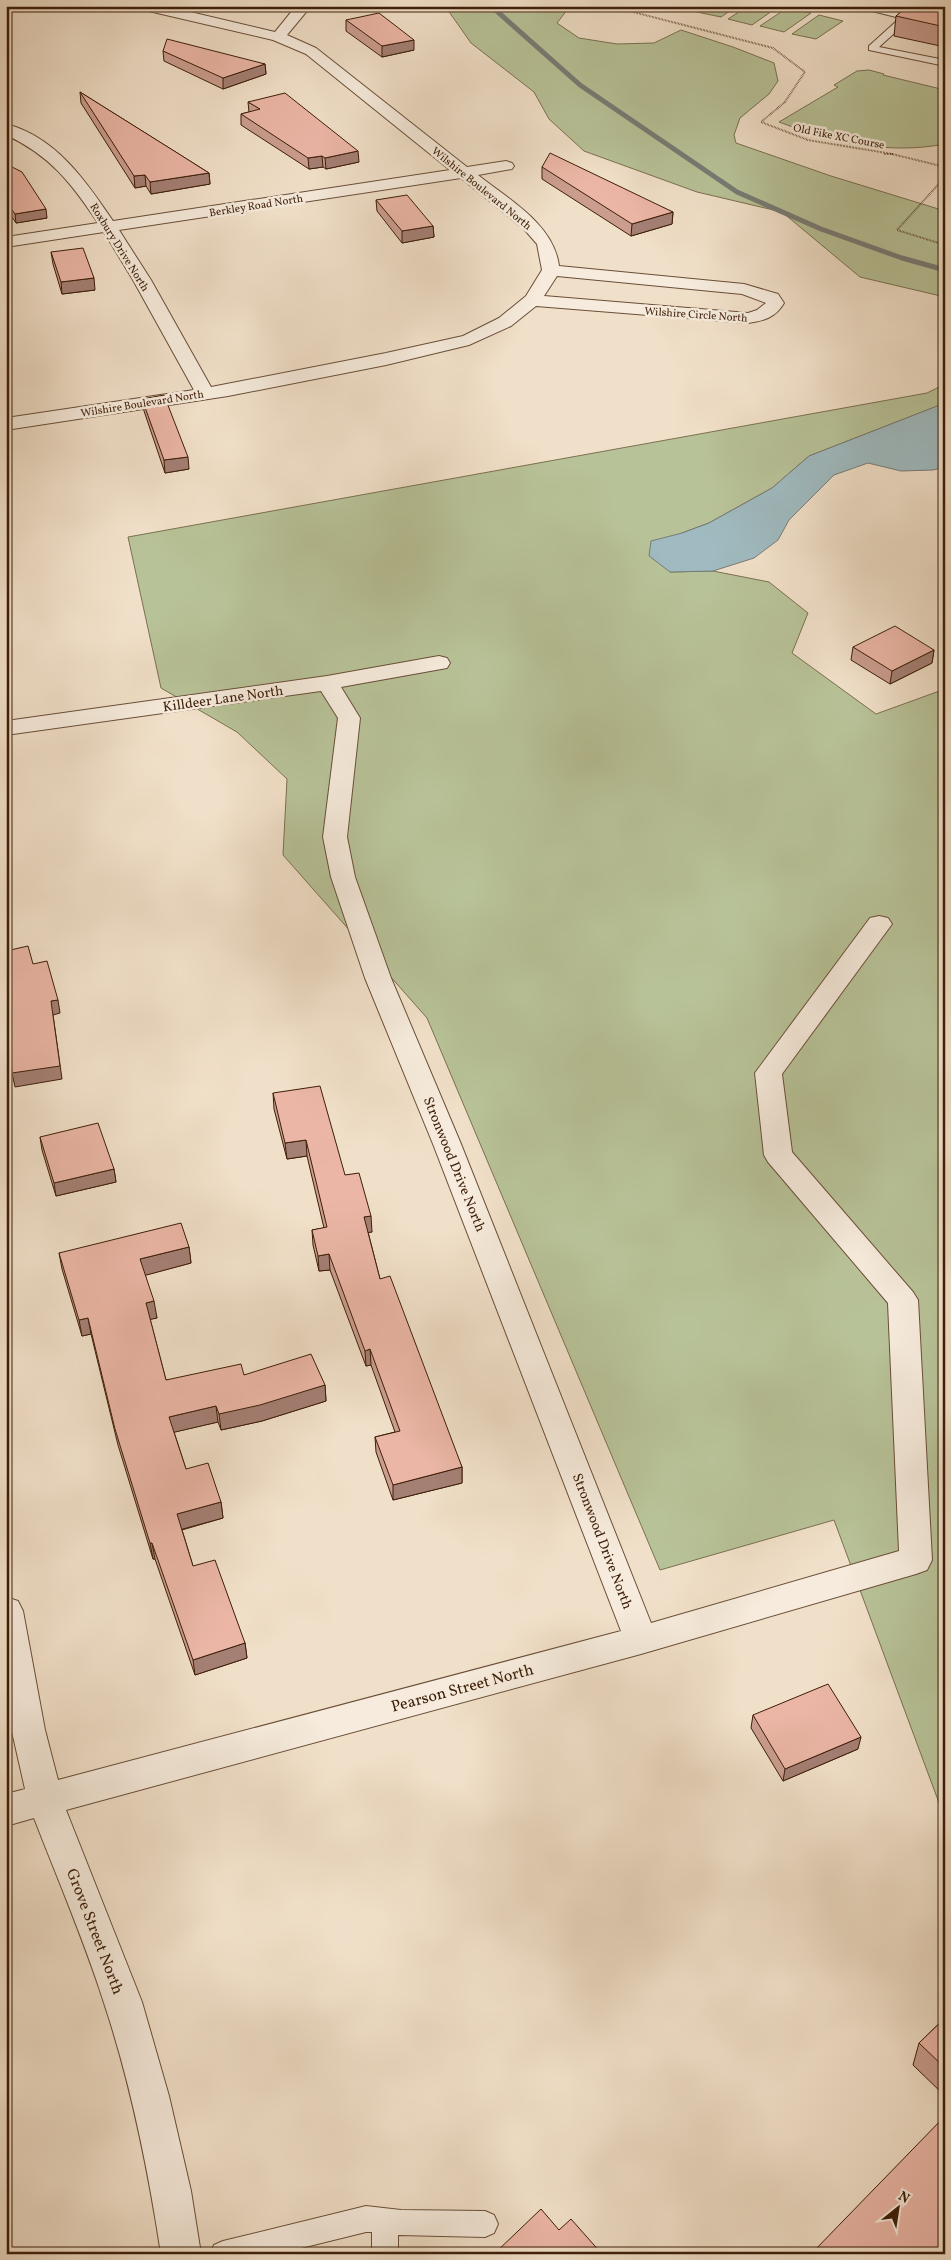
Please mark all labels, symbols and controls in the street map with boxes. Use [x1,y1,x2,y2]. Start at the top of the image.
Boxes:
street label: Old Fike XC Course [792,121,886,154]
street label: Wilshire Boulevard North [428,144,535,234]
street label: Berkley Road North [208,192,305,221]
street label: Roxbury Drive North [85,201,152,295]
street label: Wilshire Circle North [644,304,748,327]
street label: Wilshire Boulevard North [80,387,205,422]
street label: Killdeer Lane North [162,682,285,717]
street label: Stronwood Drive North [418,1094,489,1235]
street label: Stronwood Drive North [567,1471,636,1612]
street label: Pearson Street North [389,1659,536,1719]
street label: Grove Street North [60,1866,128,1998]
north arrow [874,2182,924,2232]
text: N [895,2187,913,2209]

